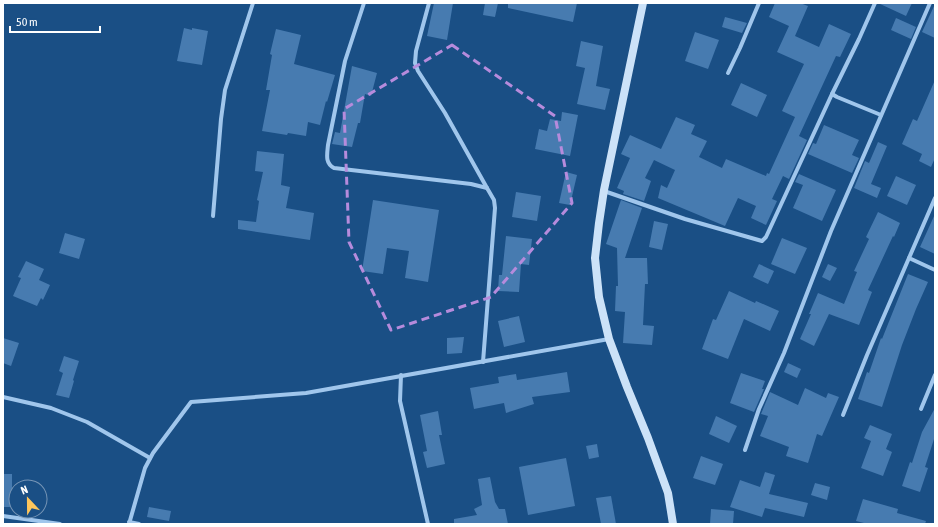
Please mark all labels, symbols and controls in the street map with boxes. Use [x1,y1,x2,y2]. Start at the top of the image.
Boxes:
scale bar [10,8,100,34]
text: 50 m [16,15,38,29]
north arrow [8,479,48,519]
text: N [19,483,30,497]

